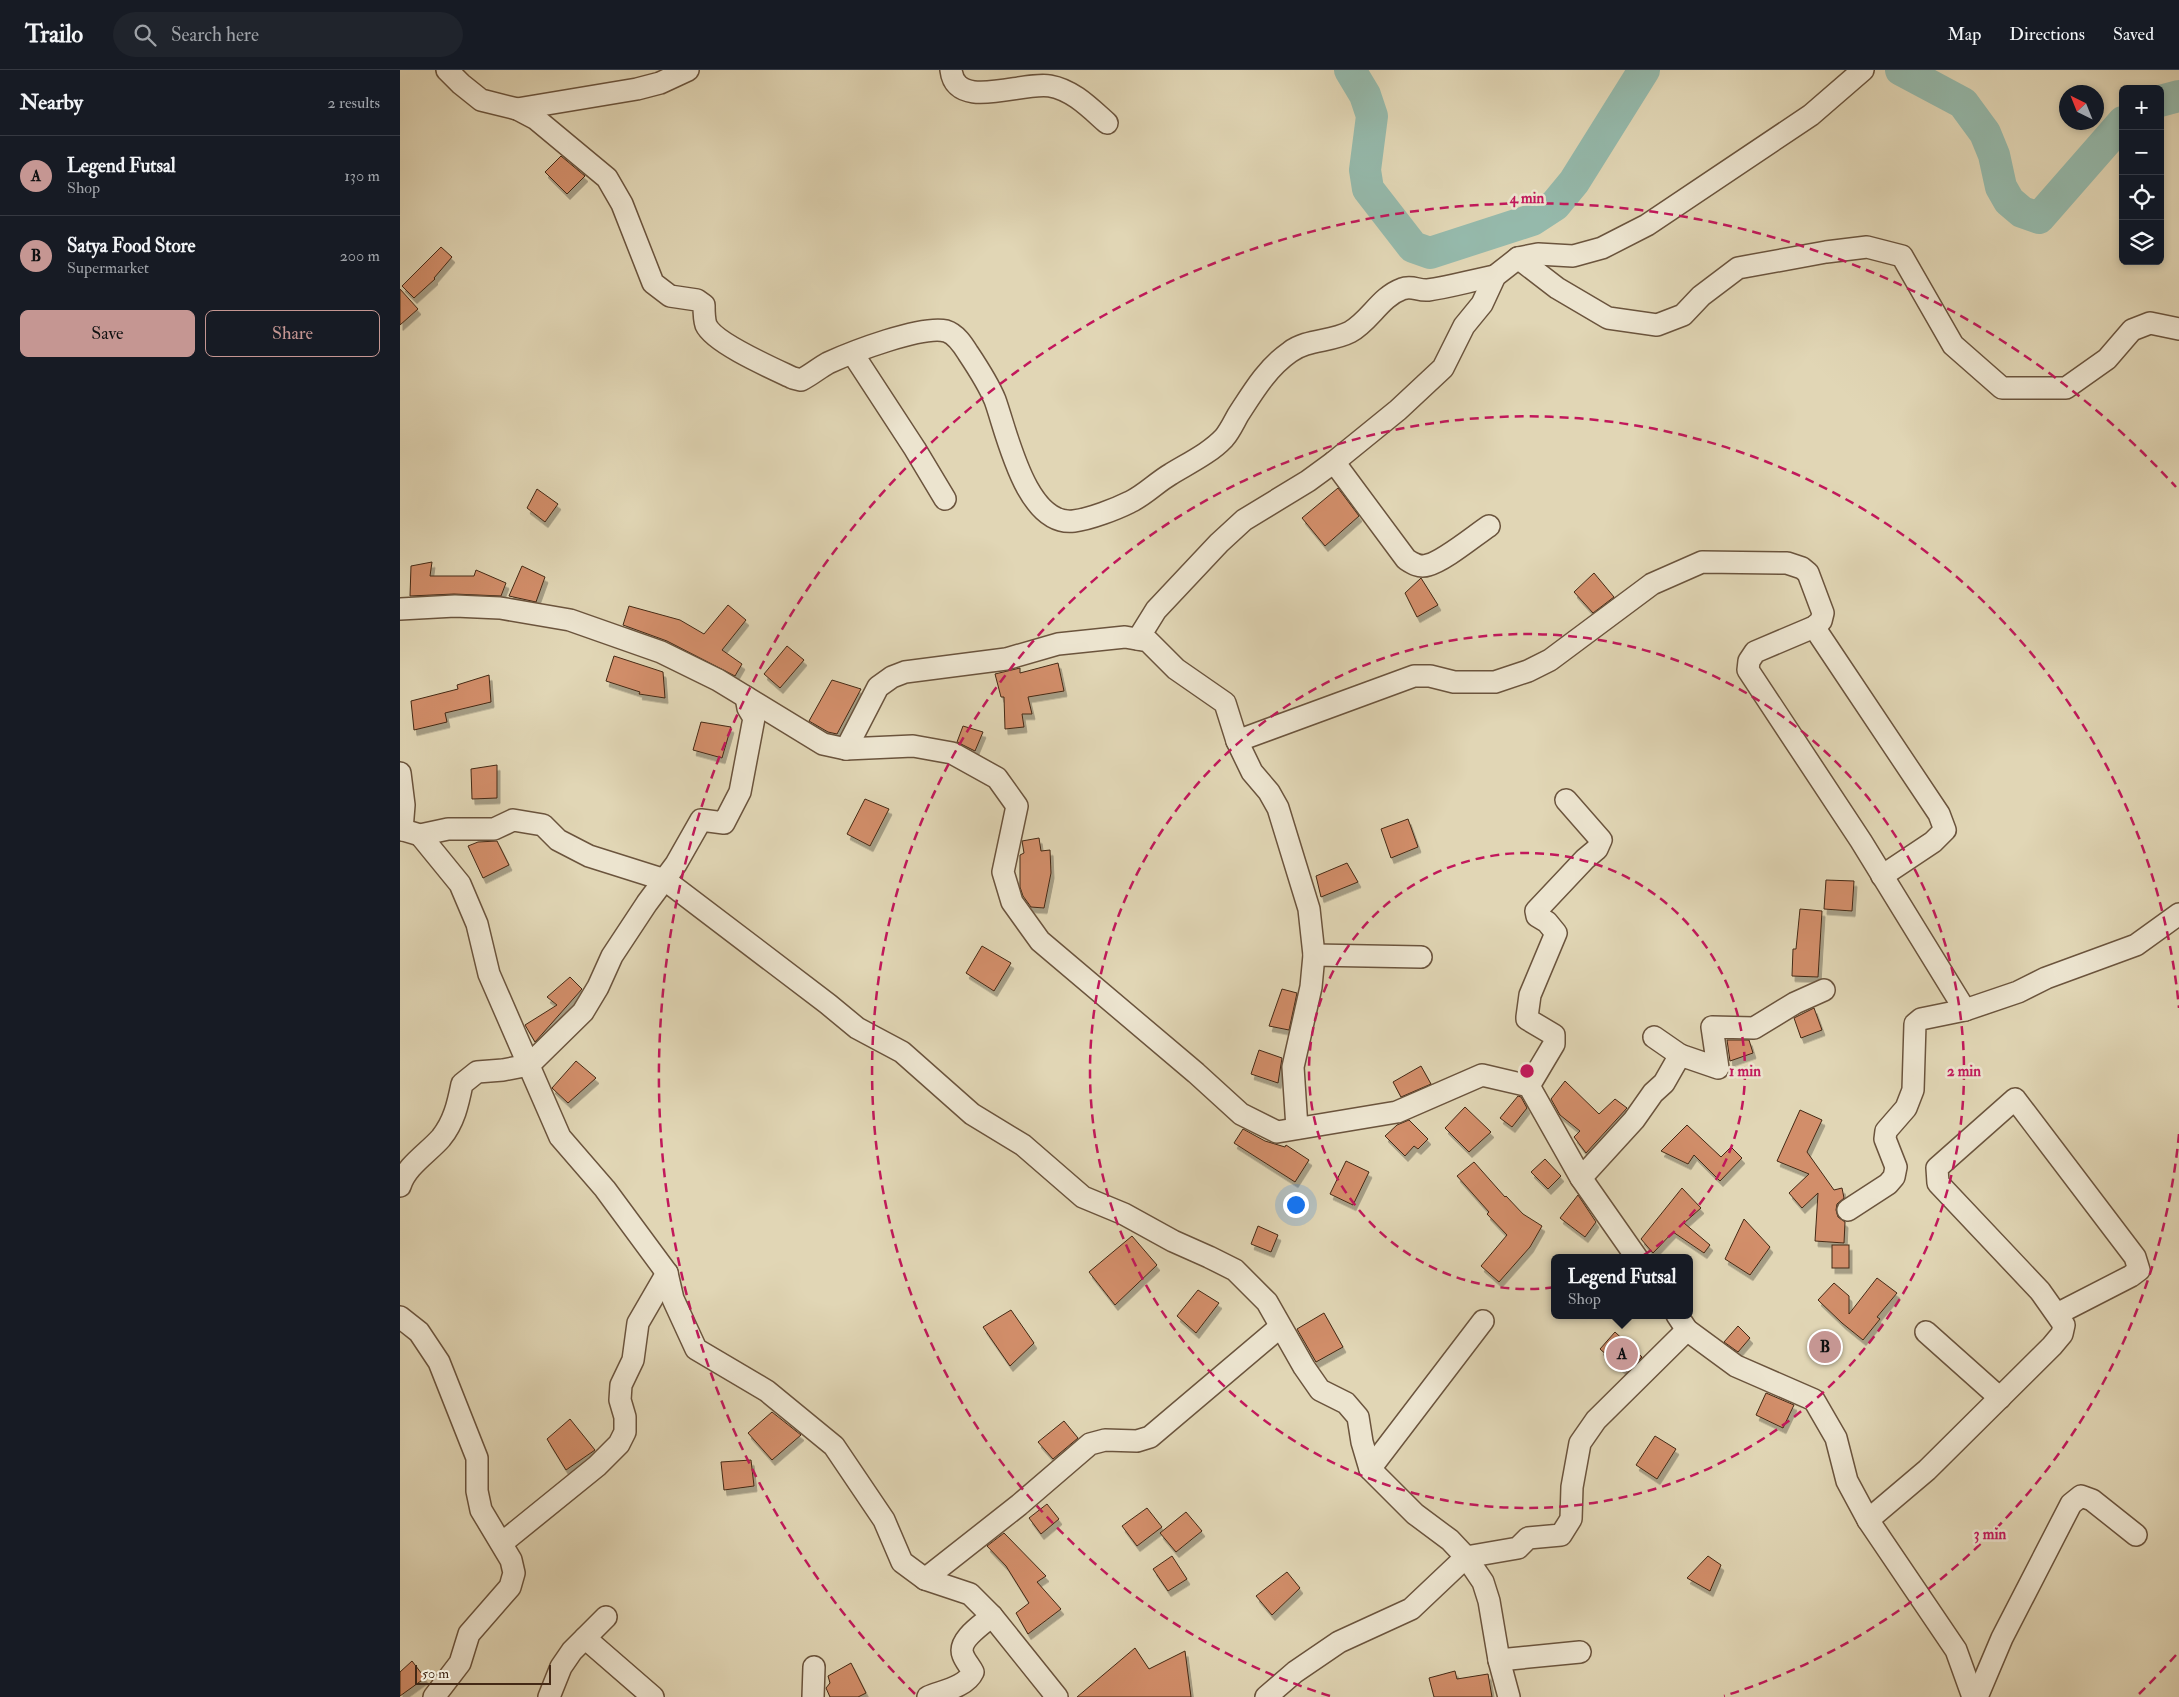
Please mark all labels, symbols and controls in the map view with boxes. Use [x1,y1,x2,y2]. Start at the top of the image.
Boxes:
search box [113,12,463,57]
text: Trailo [25,19,83,50]
icon: search [131,21,159,49]
text: Search here [171,23,259,47]
text: Map [1948,23,1981,46]
text: Directions [2009,23,2085,46]
text: Saved [2113,23,2154,46]
north arrow [2059,85,2104,130]
map controls [2119,85,2164,265]
button: + [2119,85,2164,130]
text: Nearby [20,89,83,116]
text: 2 results [327,93,380,113]
button: − [2119,130,2164,175]
text: Legend Futsal [67,154,176,178]
text: A [31,166,41,186]
text: 130 m [344,166,380,186]
button: locate [2119,175,2164,220]
text: Shop [67,178,100,198]
text: 4 min [1509,189,1545,208]
button: layers [2119,220,2164,265]
text: Satya Food Store [67,234,196,258]
text: B [31,246,41,266]
text: 200 m [340,246,380,266]
text: Supermarket [67,258,149,278]
button: Save [20,310,195,357]
button: Share [205,310,380,357]
centre of rings [1518,1062,1536,1080]
text: 1 min [1729,1062,1761,1081]
text: 2 min [1947,1062,1981,1081]
your location [1283,1192,1309,1218]
popup [1551,1254,1693,1319]
text: Legend Futsal [1568,1265,1676,1289]
text: Shop [1568,1289,1601,1309]
pin: B [1809,1328,1841,1366]
pin: A [1606,1335,1638,1373]
text: 3 min [1974,1525,2006,1544]
scale bar [415,1662,551,1685]
text: 50 m [422,1665,449,1682]

